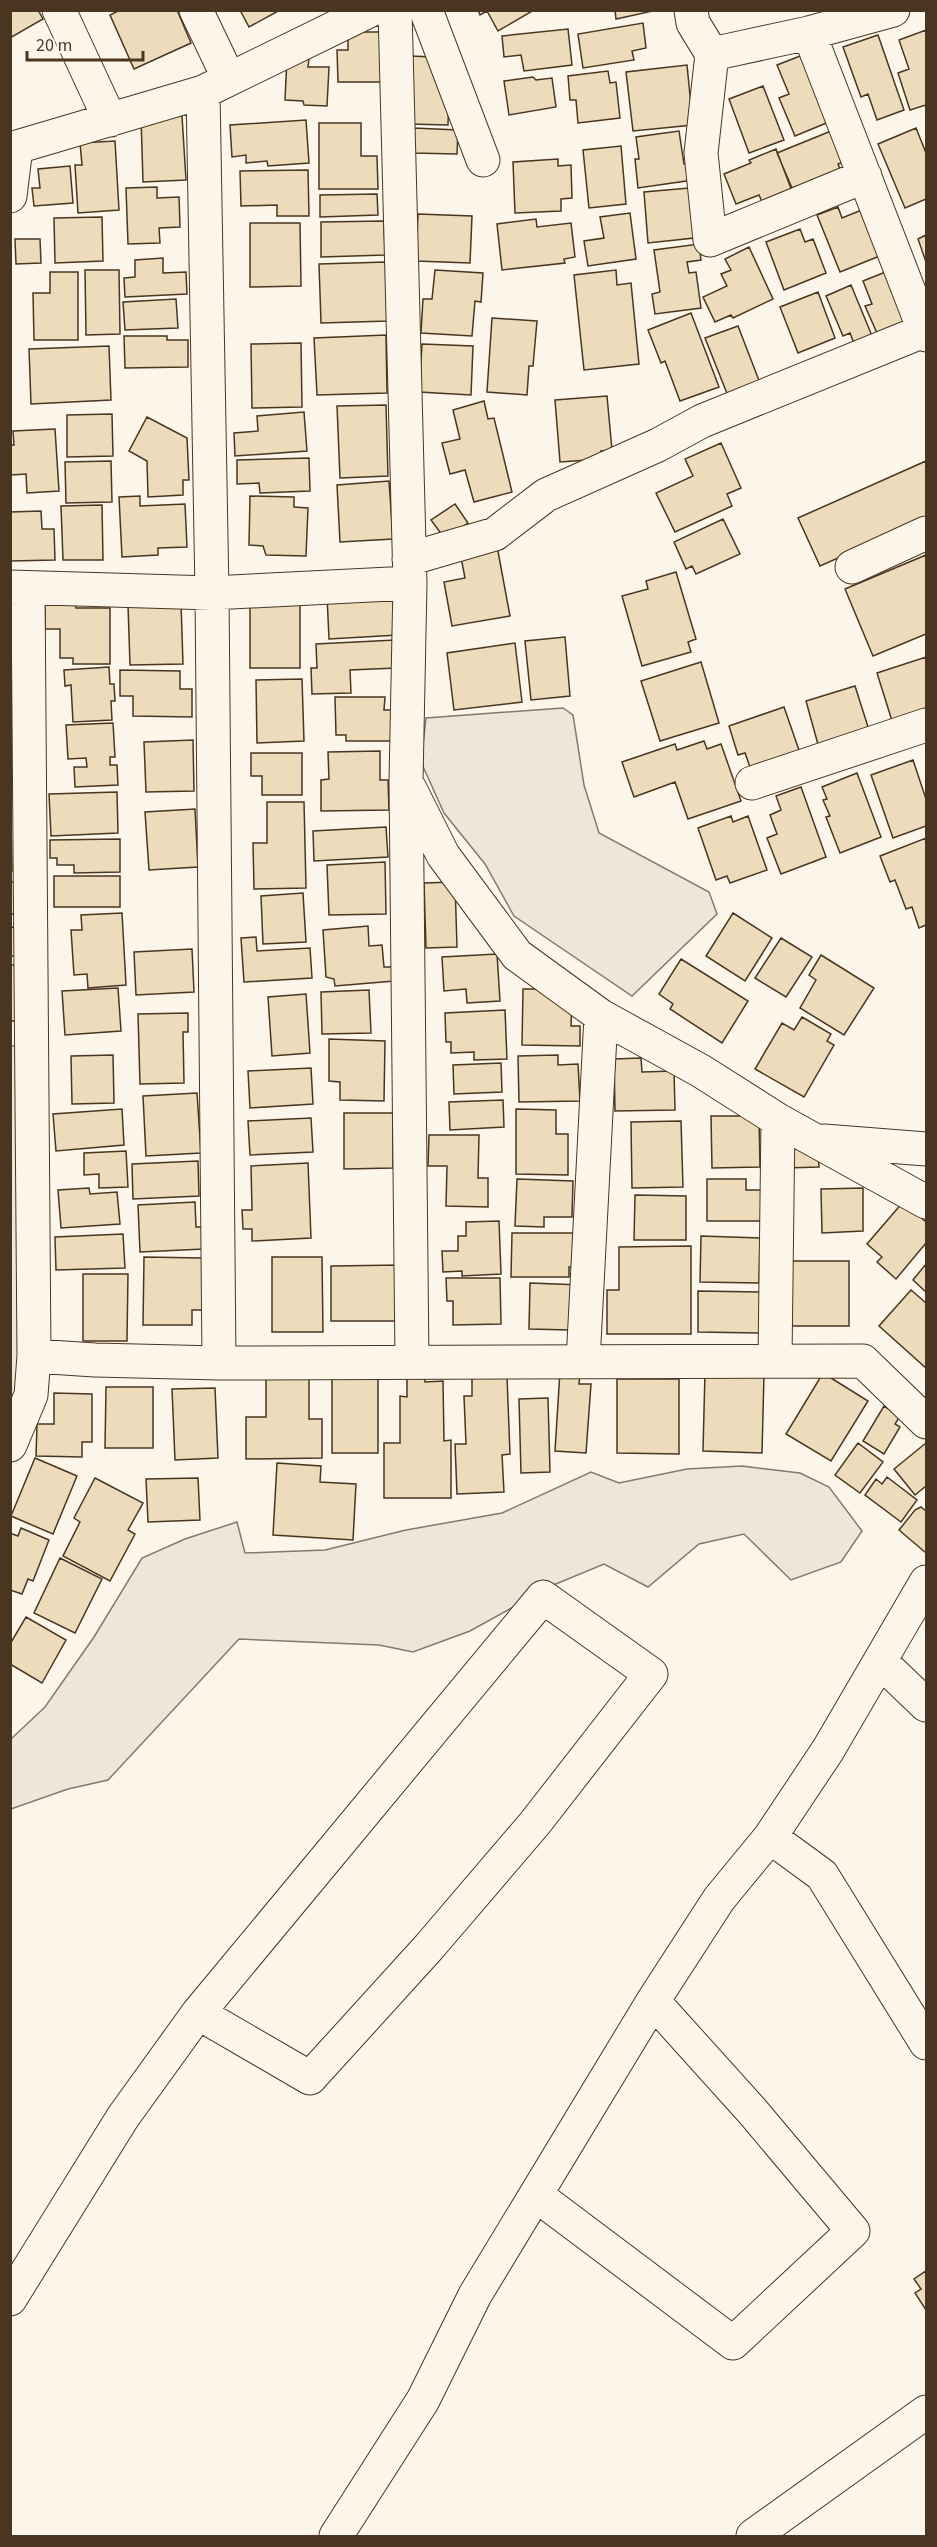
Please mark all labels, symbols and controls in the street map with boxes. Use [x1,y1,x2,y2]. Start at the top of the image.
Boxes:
scale bar [27,24,142,62]
text: 20 m [36,33,72,58]

